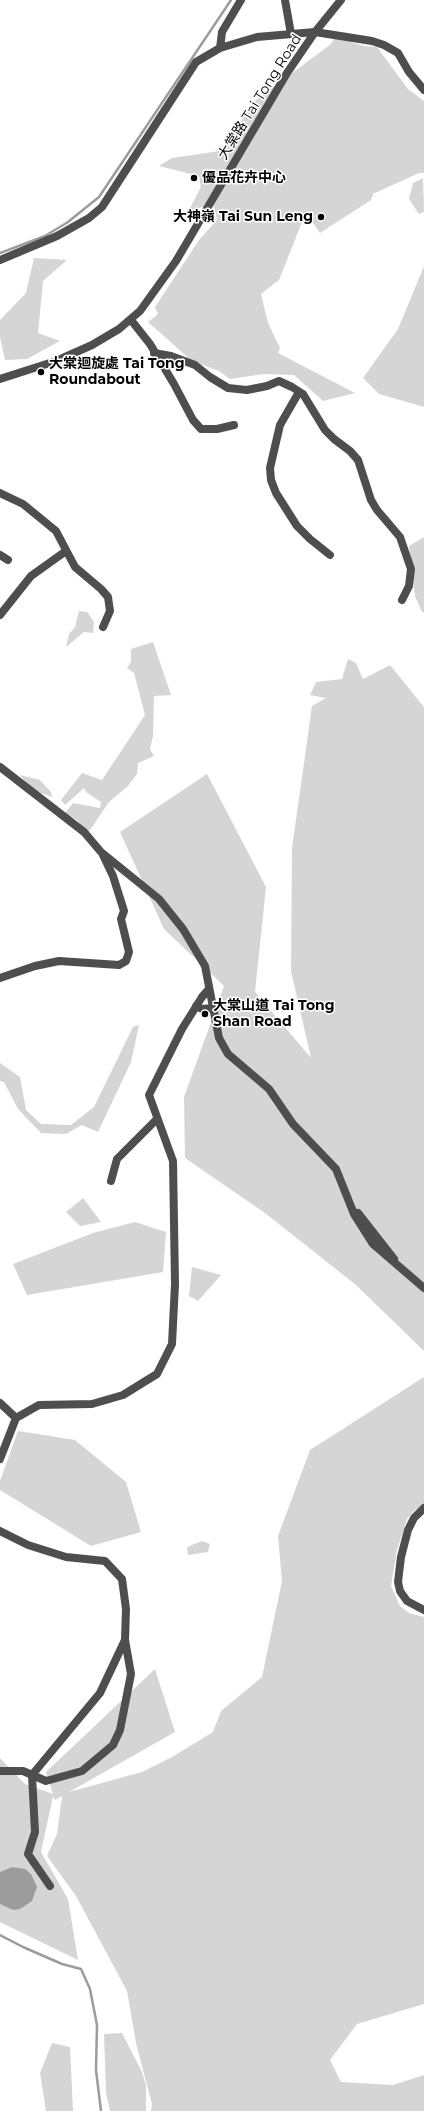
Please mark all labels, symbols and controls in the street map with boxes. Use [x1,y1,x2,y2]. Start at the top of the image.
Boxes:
street label: 大棠路 Tai Tong Road [215,31,305,163]
place label: 優品花卉中心 [202,170,286,186]
marker: 優品花卉中心 [189,173,199,183]
place label: 大神嶺 Tai Sun Leng [173,209,313,225]
marker: 大神嶺 Tai Sun Leng [316,212,326,222]
place label: 大棠迴旋處 Tai Tong Roundabout [49,356,185,388]
marker: 大棠迴旋處 Tai Tong Roundabout [36,367,46,377]
place label: 大棠山道 Tai Tong Shan Road [213,998,335,1030]
marker: 大棠山道 Tai Tong Shan Road [200,1009,210,1019]

